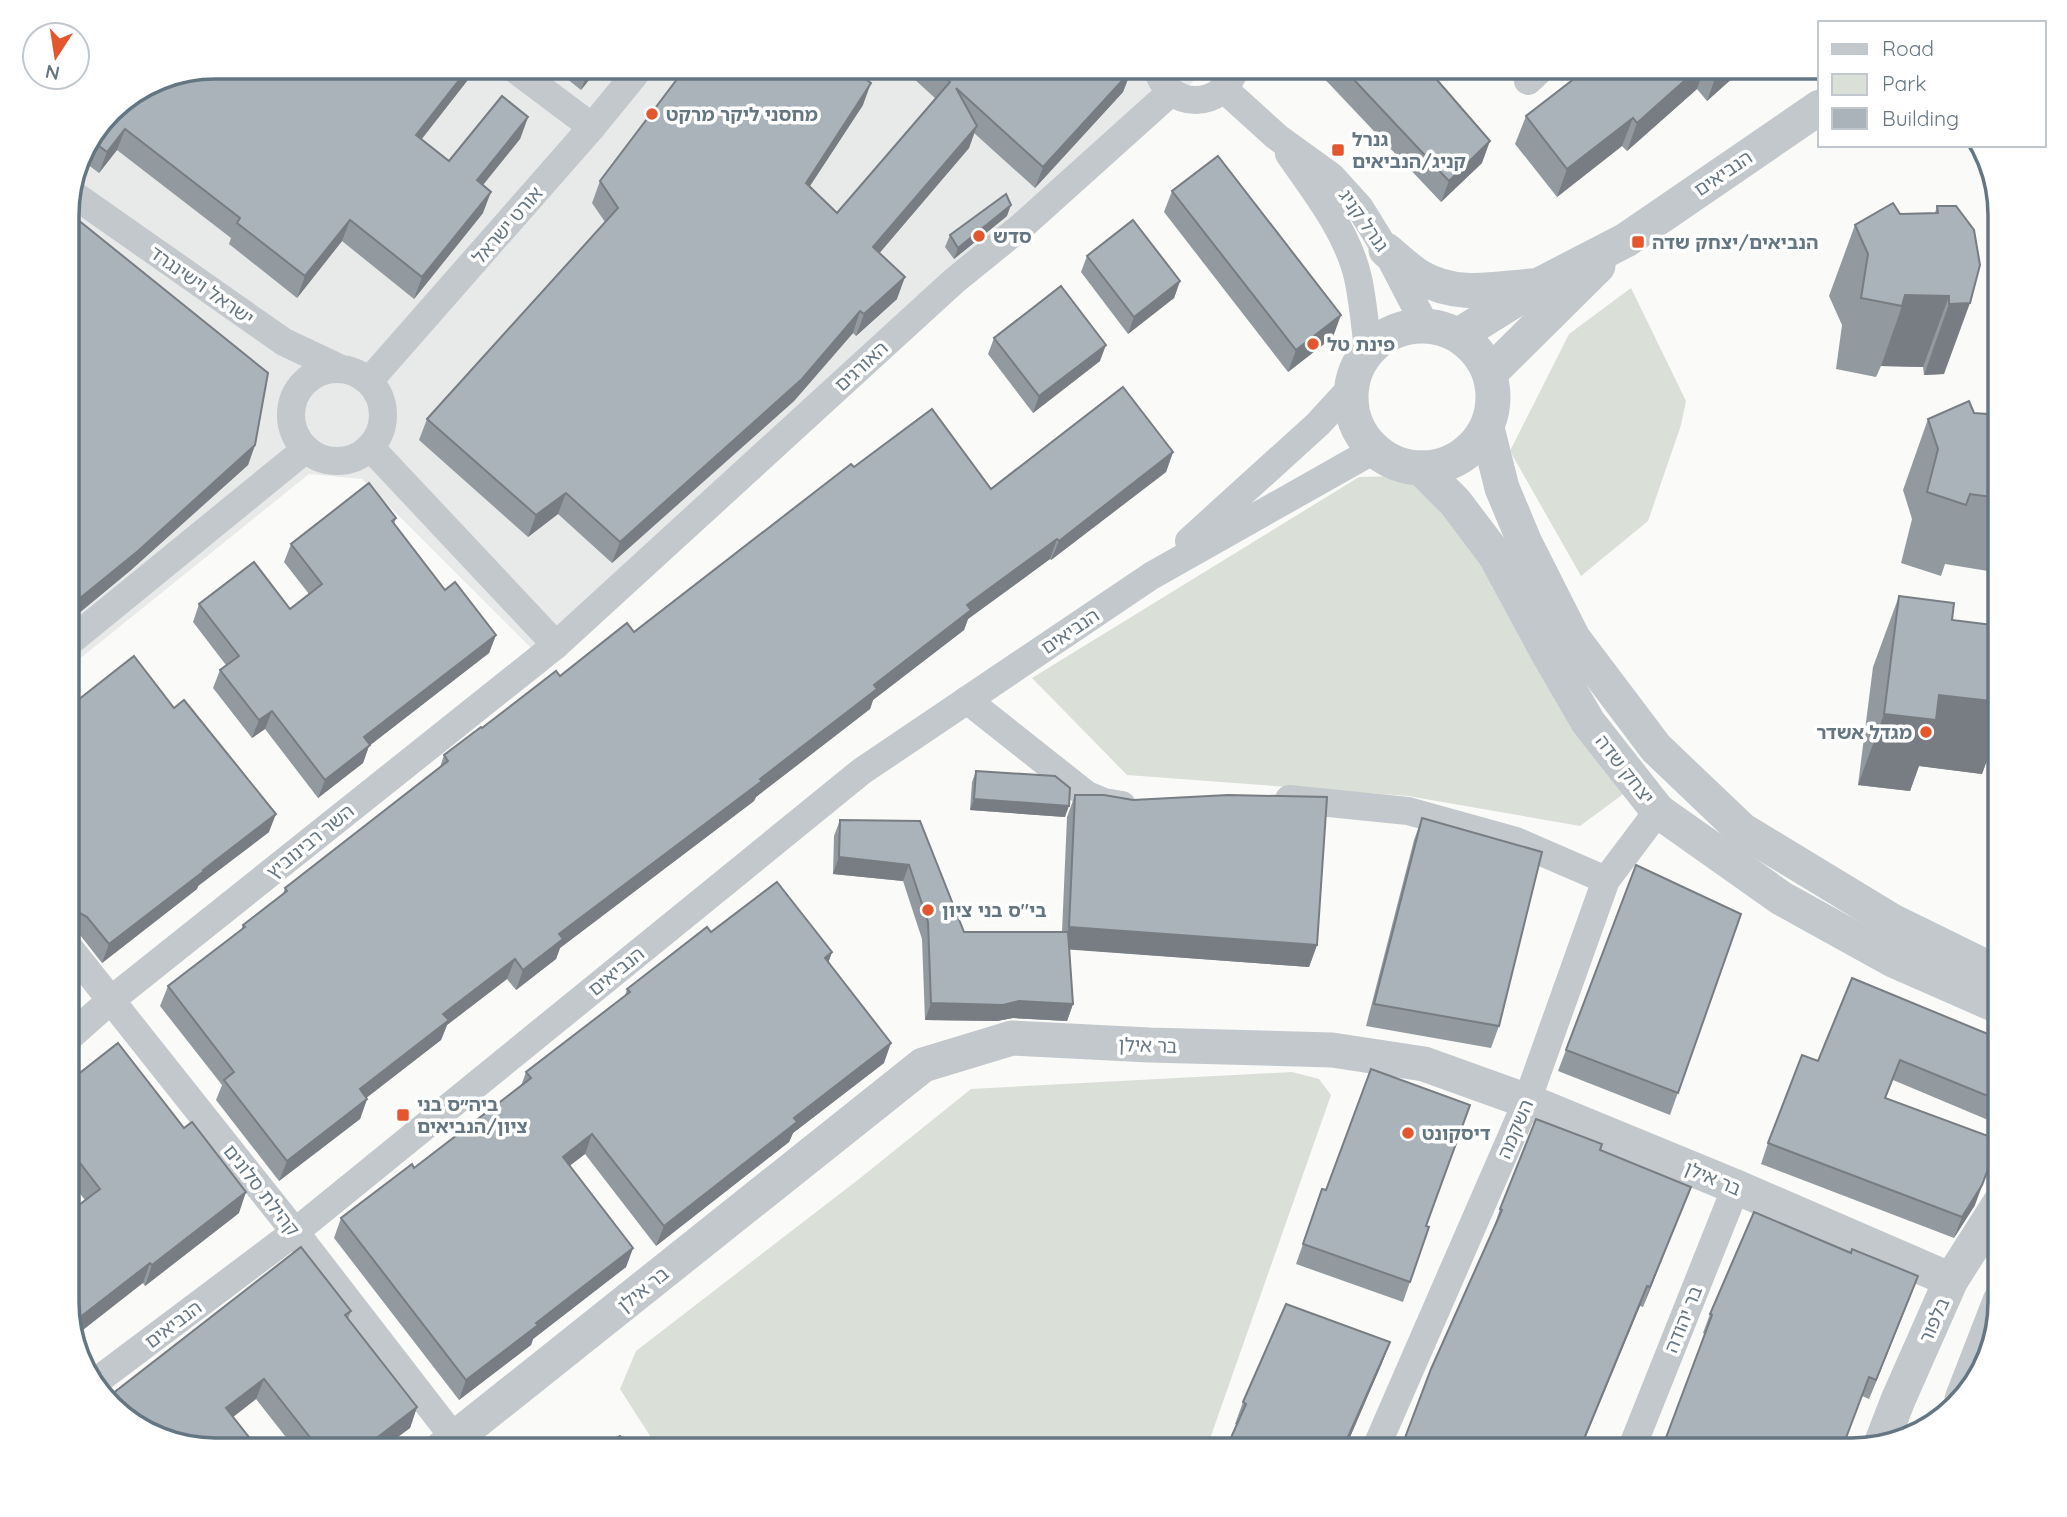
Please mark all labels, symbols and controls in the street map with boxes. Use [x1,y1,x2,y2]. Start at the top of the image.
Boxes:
north arrow [21,21,91,91]
legend [1818,21,2046,147]
text: Road [1882,35,1934,61]
text: N [43,59,62,86]
text: Park [1882,70,1926,96]
place label: מחסני ליקר מרקט [666,102,818,126]
text: Building [1882,105,1959,131]
marker: מחסני ליקר מרקט [644,106,660,122]
place label: גנרל קניג/הנביאים [1352,127,1466,173]
marker: גנרל קניג/הנביאים [1330,142,1346,158]
street label: הנביאים [1689,145,1757,201]
street label: אורט ישראל [467,181,547,269]
street label: גנרל קניג [1334,184,1394,256]
place label: סדש [993,224,1032,248]
marker: סדש [971,228,987,244]
place label: הנביאים/יצחק שדה [1652,230,1818,254]
marker: הנביאים/יצחק שדה [1630,234,1646,250]
street label: ישראל וישינגרד [145,240,259,330]
place label: פינת טל [1327,332,1395,356]
street label: האורגים [829,336,893,396]
marker: פינת טל [1305,336,1321,352]
street label: הנביאים [1036,603,1104,659]
place label: מגדל אשדר [1816,720,1912,744]
marker: מגדל אשדר [1918,724,1934,740]
street label: יצחק שדה [1590,729,1660,809]
street label: השר רבינוביץ [261,798,359,884]
place label: בי"ס בני ציון [942,898,1047,922]
marker: בי"ס בני ציון [920,902,936,918]
street label: הנביאים [583,941,649,1001]
street label: בר אילן [1118,1032,1178,1058]
place label: ביה״ס בני ציון/הנביאים [417,1092,527,1138]
street label: השקמה [1492,1096,1538,1162]
marker: ביה״ס בני ציון/הנביאים [395,1107,411,1123]
place label: דיסקונט [1422,1121,1491,1145]
marker: דיסקונט [1400,1125,1416,1141]
street label: קהילת סלונים [219,1139,305,1241]
street label: בר אילן [1681,1155,1745,1201]
street label: בר אילן [613,1261,674,1317]
street label: בר יהודה [1659,1282,1707,1356]
street label: בלפור [1913,1293,1955,1347]
street label: הנביאים [140,1295,206,1353]

